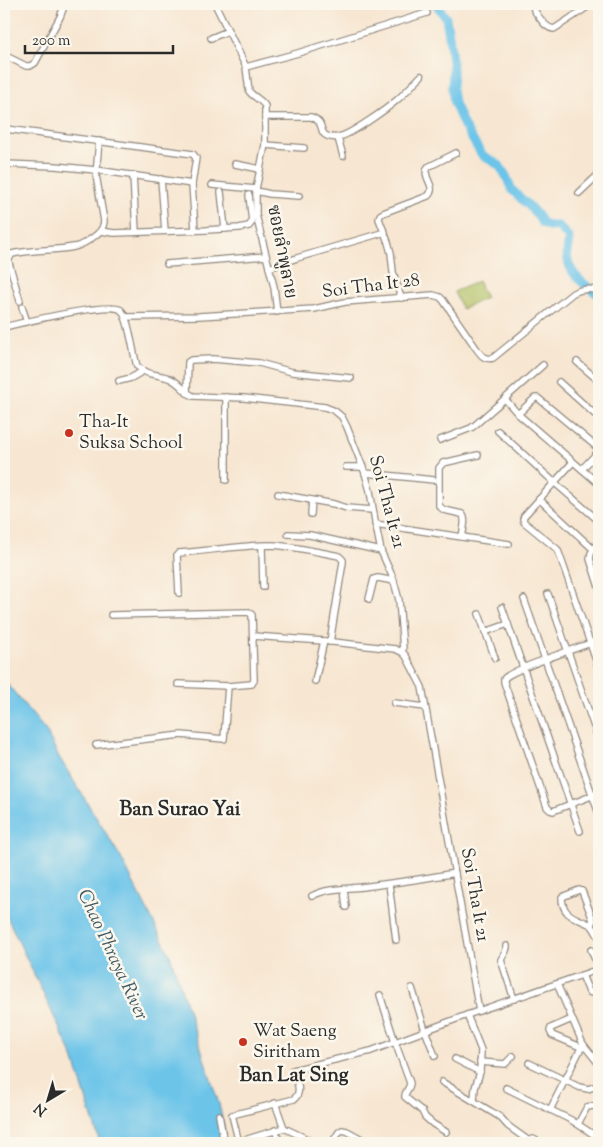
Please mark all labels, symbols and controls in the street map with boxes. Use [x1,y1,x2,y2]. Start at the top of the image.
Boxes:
scale bar [25,22,172,54]
text: 200 m [32,31,71,52]
street label: ซอยลำพูลาย [259,203,303,301]
street label: Soi Tha It 28 [321,268,421,306]
place label: Tha-It Suksa School [79,410,183,457]
marker: Tha-It Suksa School [63,427,75,439]
street label: Soi Tha It 21 [361,453,411,551]
district label: Ban Surao Yai [120,796,241,825]
street label: Soi Tha It 21 [453,846,495,944]
water label: Chao Phraya River [70,885,154,1025]
place label: Wat Saeng Siritham [253,1019,337,1066]
marker: Wat Saeng Siritham [237,1036,249,1048]
district label: Ban Lat Sing [239,1062,349,1091]
north arrow [22,1074,72,1124]
text: N [31,1097,52,1120]

